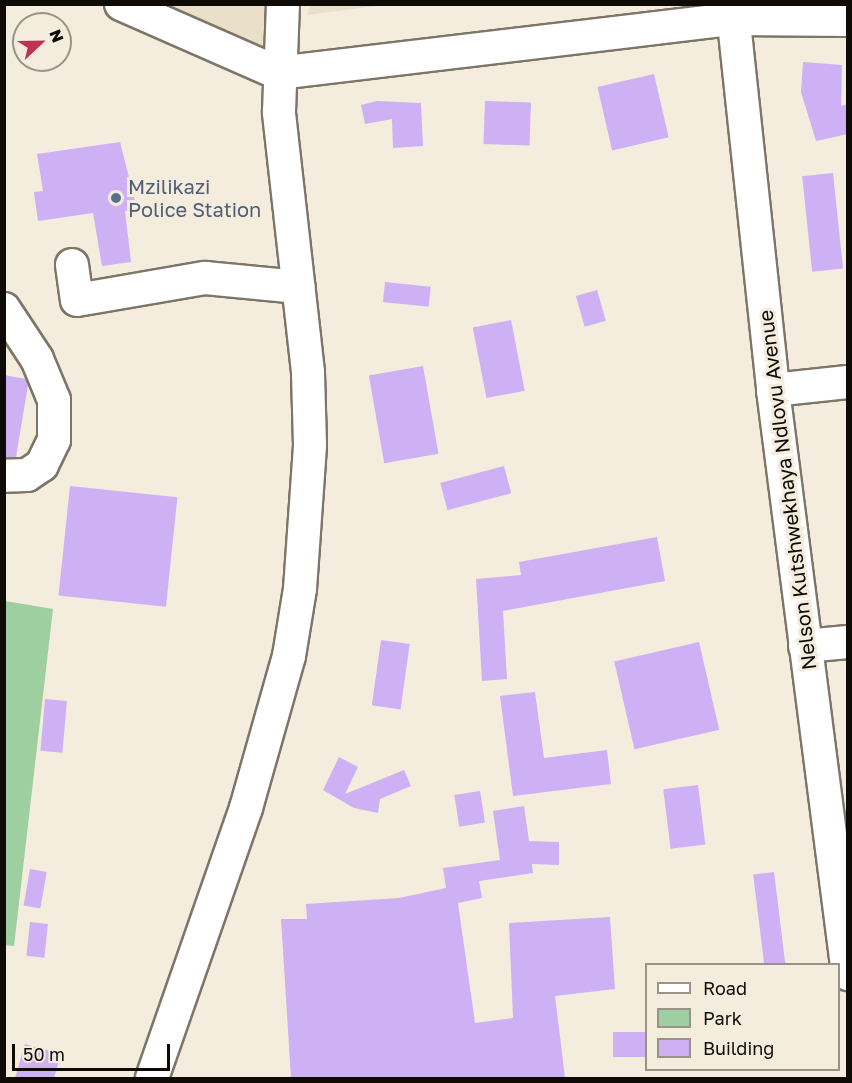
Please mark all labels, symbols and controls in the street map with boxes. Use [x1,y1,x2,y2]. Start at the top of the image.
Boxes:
north arrow [12,12,72,72]
text: N [45,27,68,45]
place label: Mzilikazi Police Station [128,174,261,221]
marker: Mzilikazi Police Station [109,191,123,205]
street label: Nelson Kutshwekhaya Ndlovu Avenue [753,309,821,671]
legend [645,963,840,1071]
text: Road [703,977,747,999]
text: Park [703,1007,742,1029]
scale bar [15,1032,172,1070]
text: Building [703,1037,774,1059]
text: 50 m [23,1043,65,1065]

